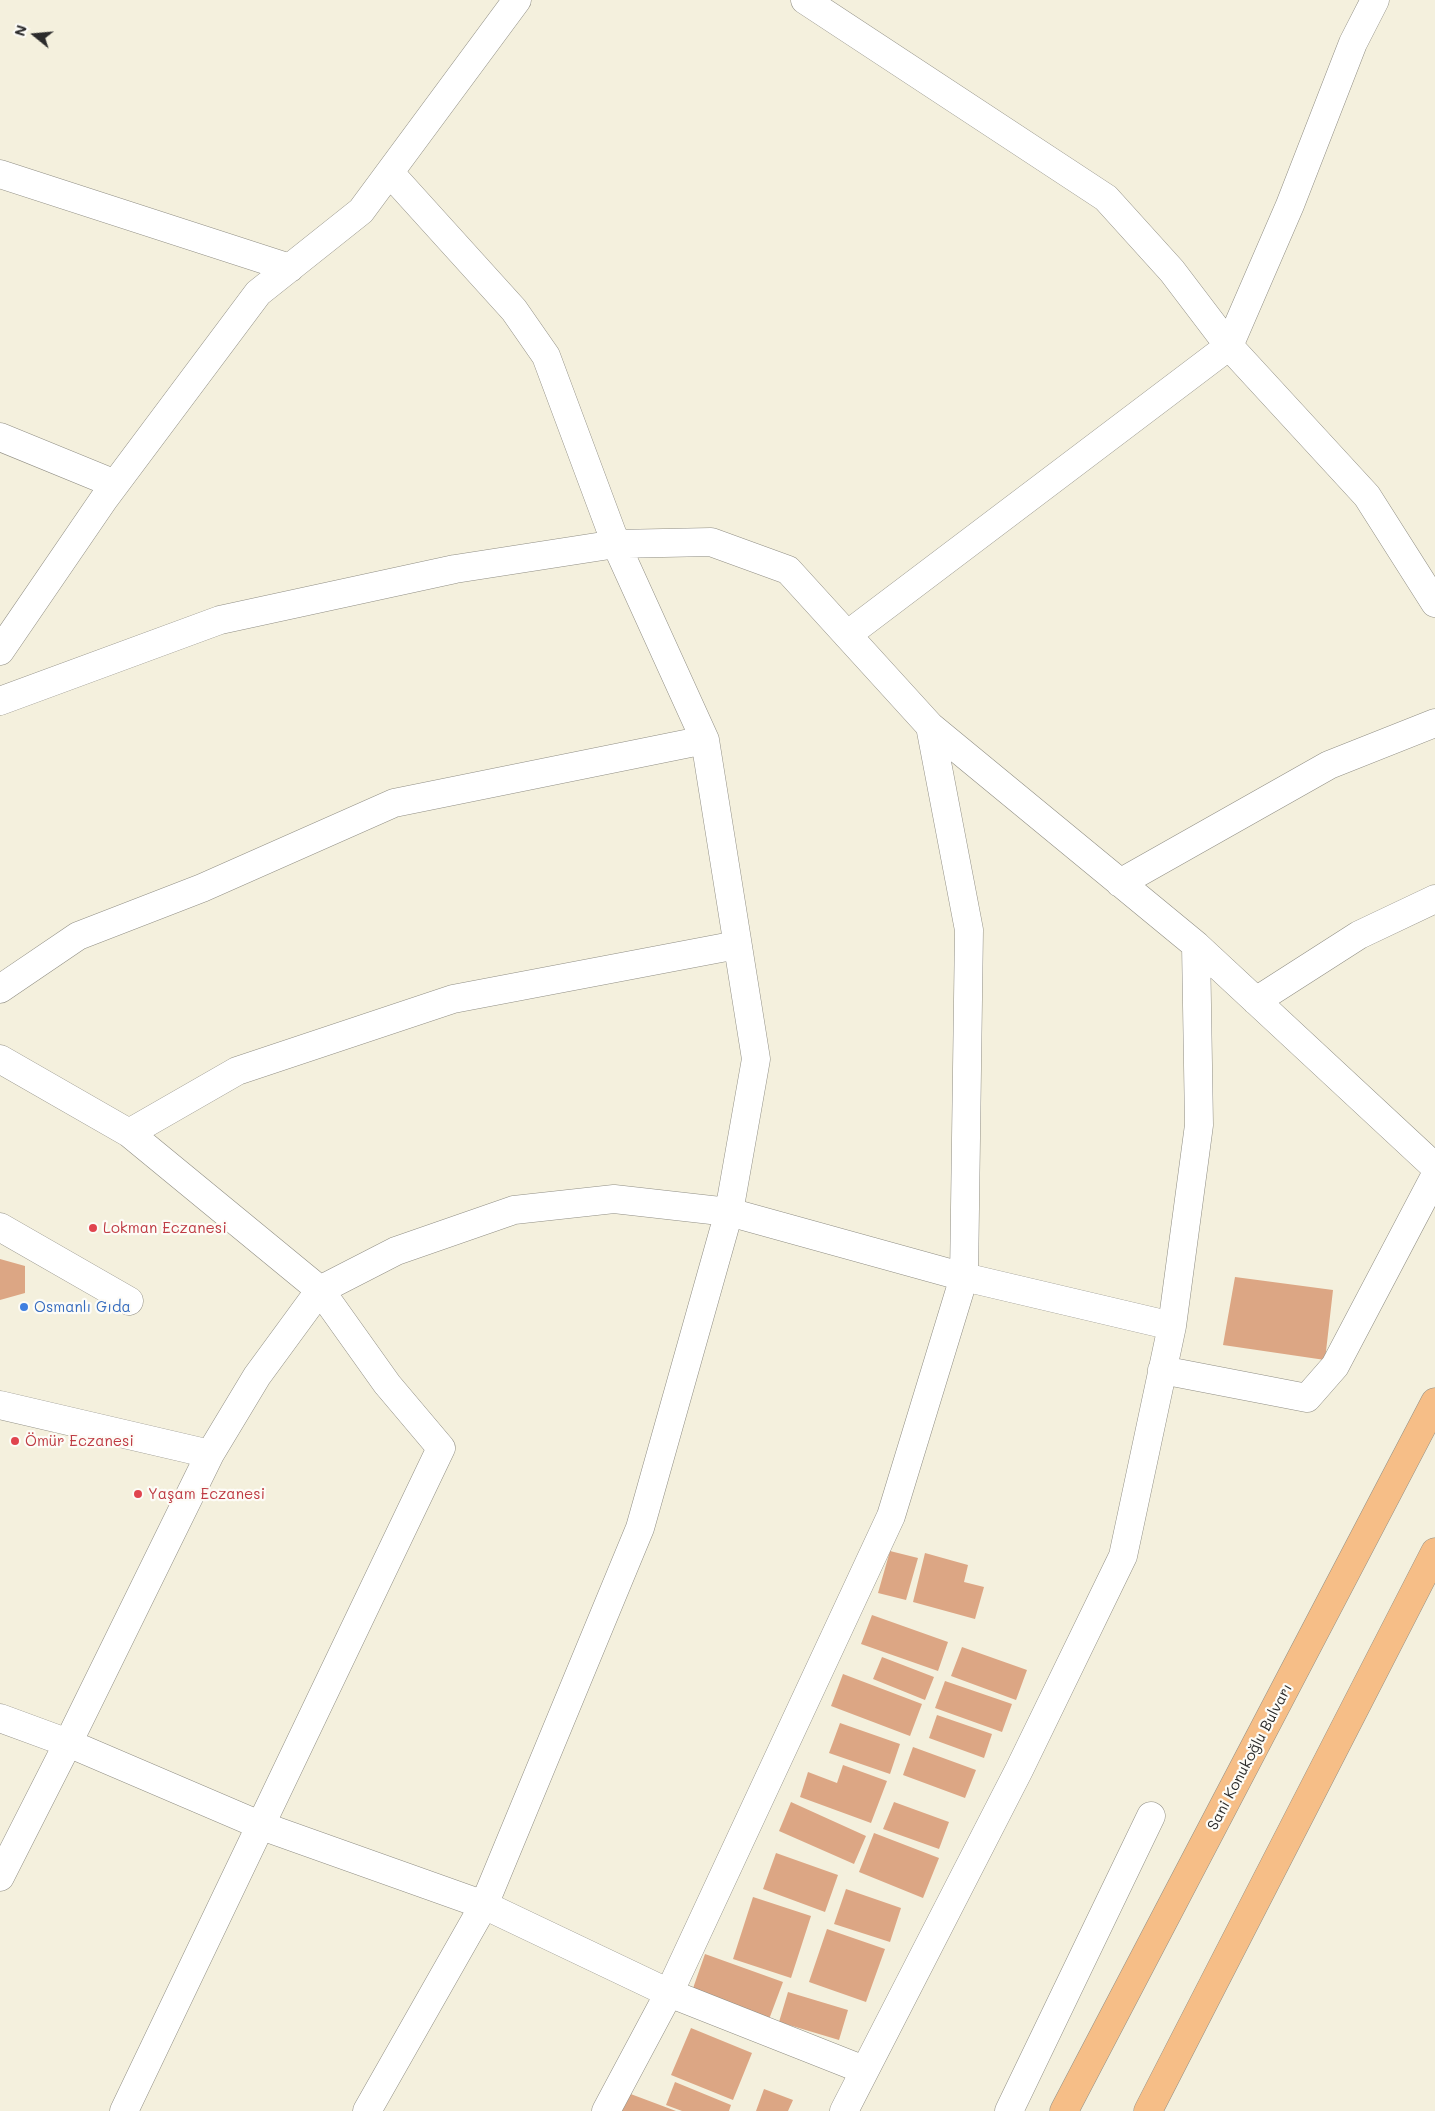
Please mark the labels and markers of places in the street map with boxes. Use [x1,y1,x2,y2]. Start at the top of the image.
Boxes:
place label: Lokman Eczanesi [103,1219,227,1237]
marker: Lokman Eczanesi [87,1222,99,1234]
place label: Osmanlı Gıda [34,1298,131,1316]
marker: Osmanlı Gıda [18,1301,30,1313]
place label: Ömür Eczanesi [25,1432,134,1450]
marker: Ömür Eczanesi [9,1435,21,1447]
place label: Yaşam Eczanesi [148,1485,265,1503]
marker: Yaşam Eczanesi [132,1488,144,1500]

